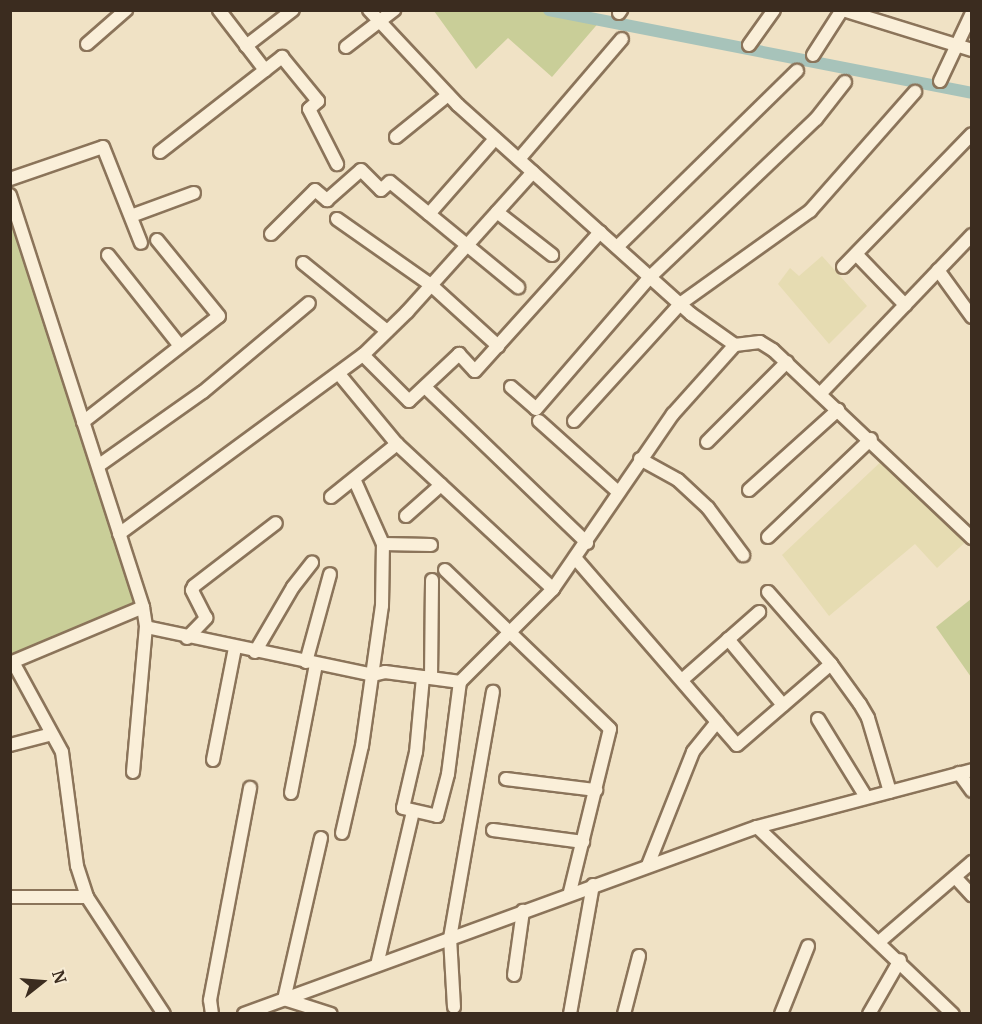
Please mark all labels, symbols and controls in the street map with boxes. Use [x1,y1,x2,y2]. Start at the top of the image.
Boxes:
north arrow [12,952,72,1012]
text: N [48,968,71,986]

